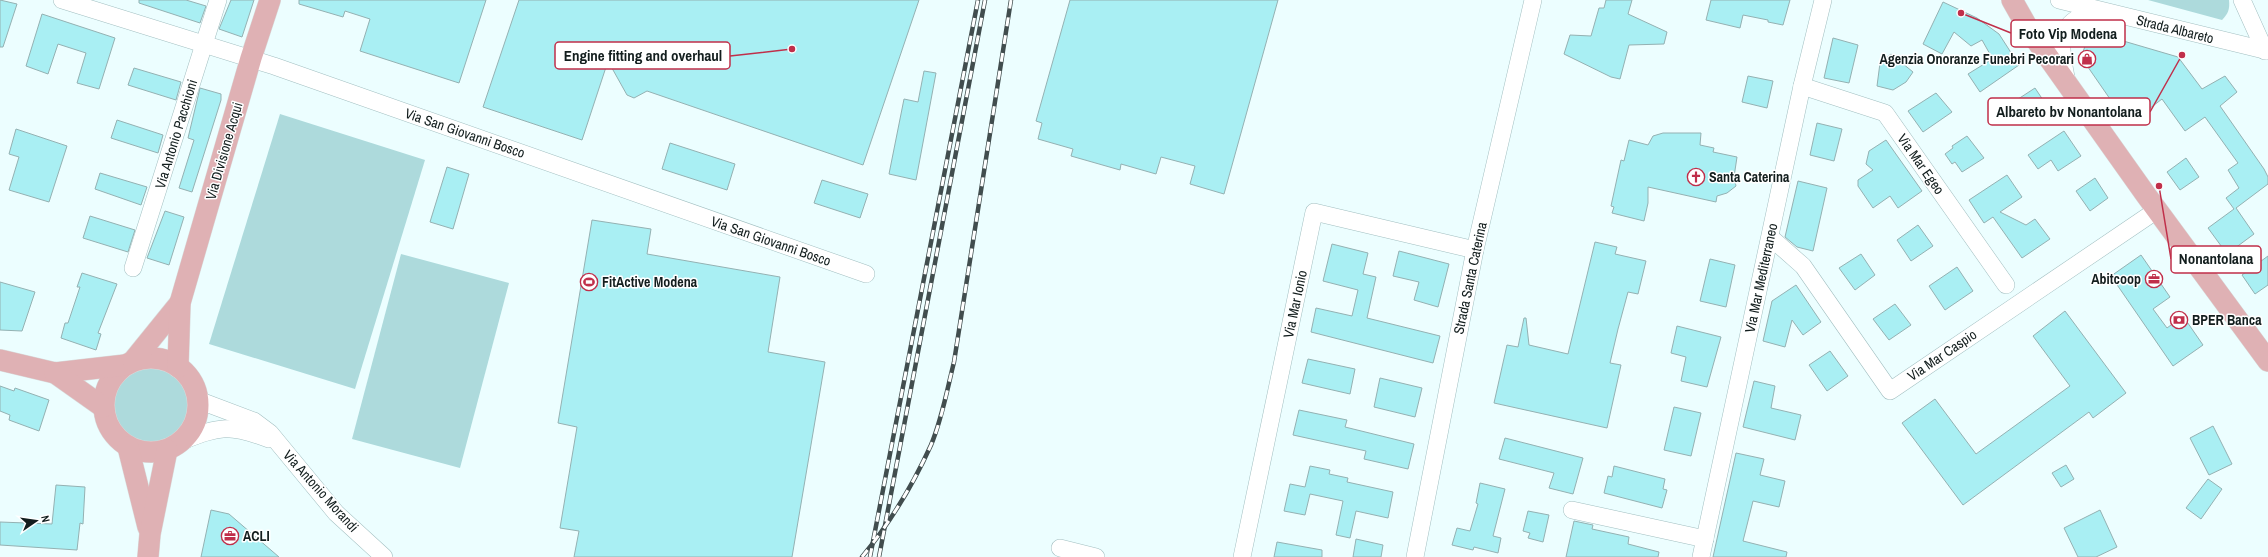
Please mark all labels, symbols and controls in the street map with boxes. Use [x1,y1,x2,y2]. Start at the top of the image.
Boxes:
street label: Strada Albareto [2134,11,2216,47]
callout: Foto Vip Modena [2011,20,2125,47]
text: Foto Vip Modena [2019,23,2117,44]
callout: Engine fitting and overhaul [555,42,730,69]
text: Engine fitting and overhaul [564,45,722,66]
shop icon: Agenzia Onoranze Funebri Pecorari [2077,49,2097,69]
place label: Agenzia Onoranze Funebri Pecorari [1879,50,2074,68]
street label: Via Antonio Pacchioni [151,77,201,191]
callout: Albareto bv Nonantolana [1988,98,2150,125]
street label: Via Divisione Acqui [201,100,247,202]
text: Albareto bv Nonantolana [1996,101,2142,122]
street label: Via San Giovanni Bosco [403,104,527,162]
street label: Via Mar Egeo [1894,130,1948,198]
church icon: Santa Caterina [1686,167,1706,187]
place label: Santa Caterina [1709,168,1790,186]
street label: Via San Giovanni Bosco [709,212,833,270]
street label: Strada Santa Caterina [1449,220,1491,336]
street label: Via Mar Mediterraneo [1741,222,1781,334]
callout: Nonantolana [2171,246,2261,273]
text: Nonantolana [2179,248,2253,269]
street label: Via Mar Ionio [1279,269,1311,339]
office icon: Abitcoop [2144,269,2164,289]
place label: Abitcoop [2091,270,2141,288]
sports icon: FitActive Modena [579,272,599,292]
place label: FitActive Modena [602,273,698,291]
bank icon: BPER Banca [2169,310,2189,330]
place label: BPER Banca [2192,311,2262,329]
street label: Via Mar Caspio [1904,325,1980,385]
street label: Via Antonio Morandi [279,446,363,536]
north arrow [16,501,56,541]
text: N [38,514,53,523]
office icon: ACLI [220,526,240,546]
place label: ACLI [243,527,270,545]

